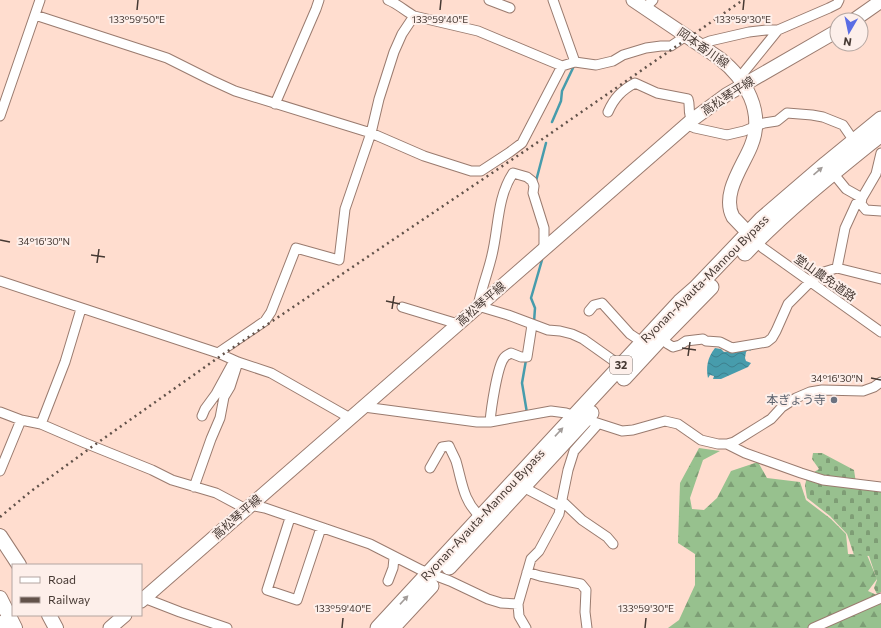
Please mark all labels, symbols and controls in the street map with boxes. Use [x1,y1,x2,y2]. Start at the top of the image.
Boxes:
north arrow [829,12,869,52]
text: 133°59'50"E [109,13,165,25]
text: 133°59'40"E [412,13,468,25]
text: 133°59'30"E [715,13,771,25]
street label: 岡本香川線 [675,24,732,70]
text: N [842,35,852,49]
street label: 高松琴平線 [698,73,756,117]
one-way arrow [813,167,822,176]
street label: Ryonan-Ayauta-Mannou Bypass [638,212,771,345]
text: 34°16'30"N [18,235,70,247]
street label: 堂山農免道路 [792,251,859,304]
street label: 高松琴平線 [453,278,508,328]
road number: 32 [610,356,632,374]
text: 34°16'30"N [811,372,863,384]
place label: 本ぎょう寺 [767,392,826,406]
marker: 本ぎょう寺 [829,395,839,405]
one-way arrow [554,427,564,437]
street label: Ryonan-Ayauta-Mannou Bypass [418,446,547,583]
street label: 高松琴平線 [209,491,264,541]
legend [12,564,142,616]
text: Road [48,572,76,586]
text: Railway [48,592,90,606]
one-way arrow [399,595,408,604]
text: 133°59'40"E [315,602,371,614]
text: 133°59'30"E [618,602,674,614]

